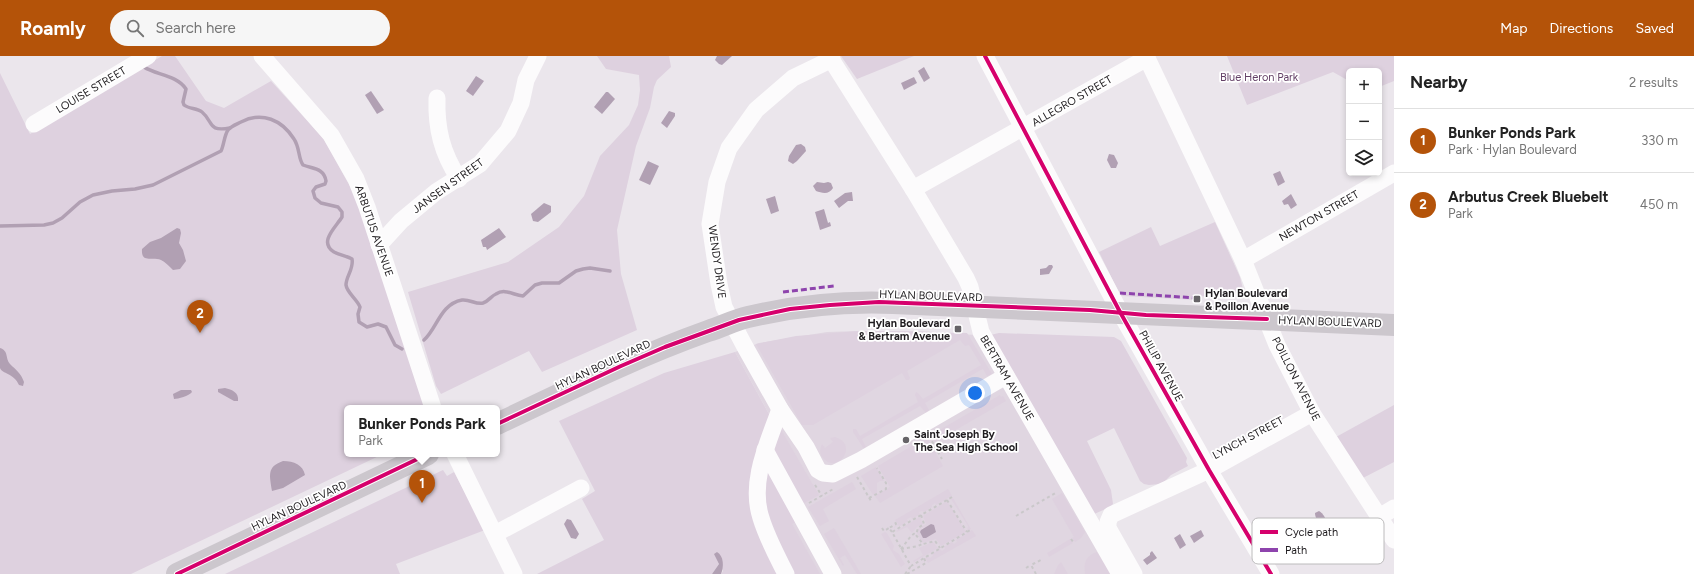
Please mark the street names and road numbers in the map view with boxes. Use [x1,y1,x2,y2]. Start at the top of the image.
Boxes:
street label: LOUISE STREET [54,64,128,116]
street label: ALLEGRO STREET [1029,73,1115,129]
street label: JANSEN STREET [410,156,486,216]
street label: ARBUTUS AVENUE [352,184,396,278]
street label: NEWTON STREET [1277,188,1361,244]
street label: WENDY DRIVE [705,224,729,300]
street label: HYLAN BOULEVARD [879,288,983,304]
street label: HYLAN BOULEVARD [1278,314,1382,330]
street label: PHILIP AVENUE [1136,328,1186,404]
street label: BERTRAM AVENUE [977,333,1037,423]
street label: POILLON AVENUE [1269,335,1323,423]
street label: HYLAN BOULEVARD [553,337,653,393]
street label: LYNCH STREET [1210,414,1286,462]
street label: HYLAN BOULEVARD [249,478,349,534]

